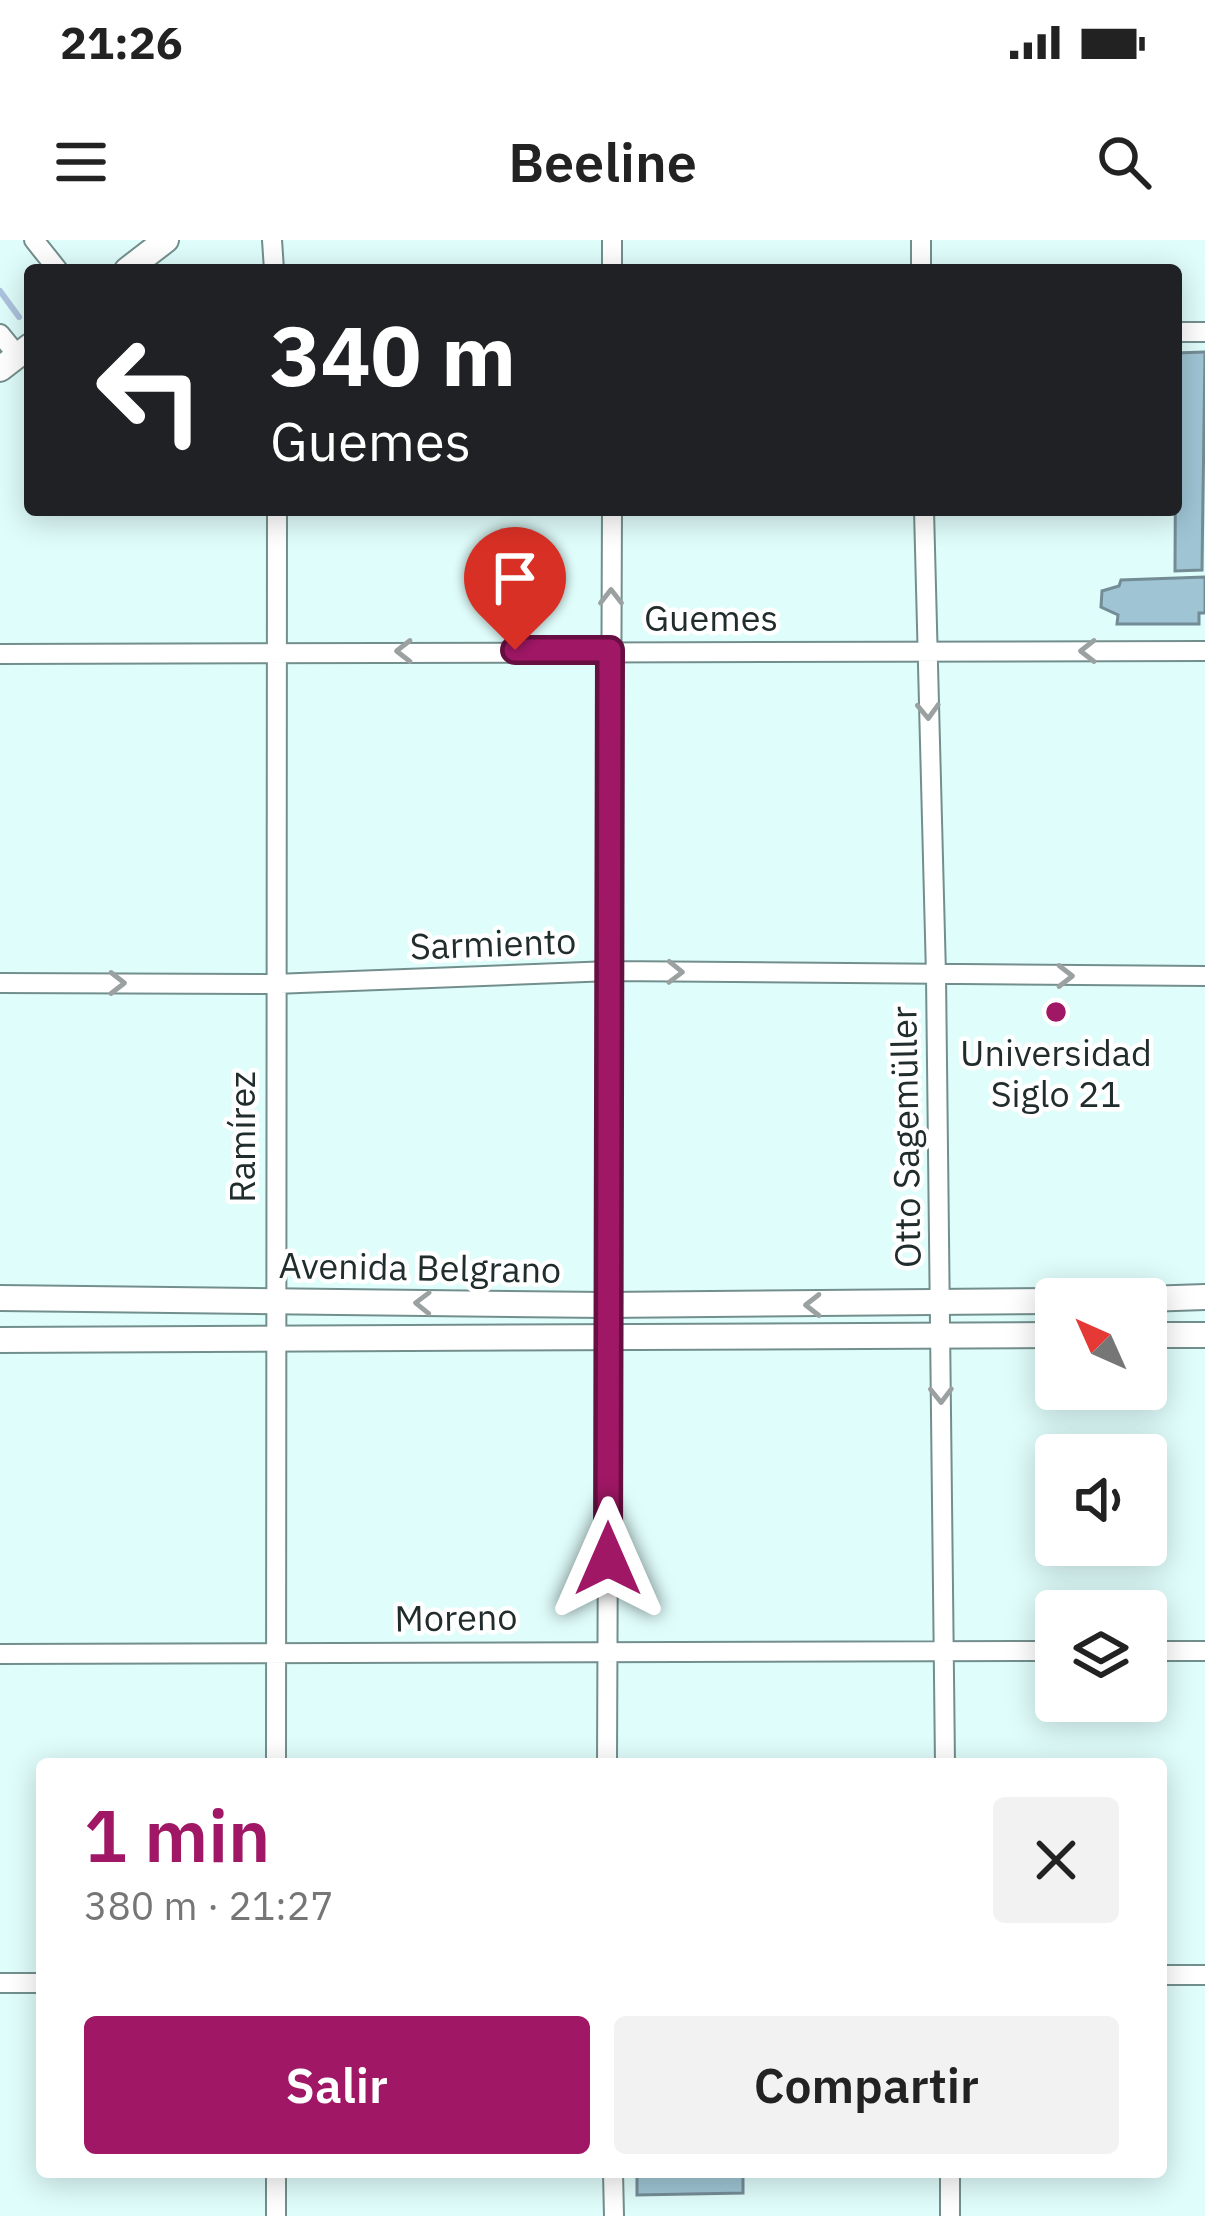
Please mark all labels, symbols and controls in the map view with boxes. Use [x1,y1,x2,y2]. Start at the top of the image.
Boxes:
text: 21:26 [60,13,183,71]
text: Beeline [508,127,697,197]
icon: menu [48,129,114,195]
icon: search [1091,129,1157,195]
text: 340 m [270,300,516,409]
icon: left [72,312,228,468]
text: Guemes [270,406,471,476]
pin [464,527,566,650]
icon: arrive [482,545,548,611]
one-way arrow [598,587,624,605]
street label: Guemes [644,594,778,641]
one-way arrow [394,638,412,664]
one-way arrow [1078,638,1096,664]
one-way arrow [914,702,940,721]
street label: Sarmiento [409,917,577,969]
one-way arrow [667,959,685,985]
one-way arrow [1057,963,1075,989]
one-way arrow [109,970,127,996]
marker: Universidad Siglo 21 [1043,999,1069,1025]
street label: Otto Sagemüller [879,1006,931,1268]
place label: Universidad Siglo 21 [960,1029,1152,1117]
street label: Ramírez [218,1071,265,1203]
street label: Avenida Belgrano [278,1241,562,1293]
north arrow [1035,1278,1167,1410]
map controls [1035,1278,1167,1722]
one-way arrow [413,1291,432,1317]
one-way arrow [803,1292,821,1318]
one-way arrow [928,1387,954,1405]
button: sound [1035,1434,1167,1566]
position arrow [545,1496,671,1622]
button: layers [1035,1590,1167,1722]
street label: Moreno [394,1592,518,1642]
text: 1 min [84,1788,270,1882]
button: close [993,1797,1119,1923]
text: 380 m · 21:27 [84,1880,334,1931]
button: Salir [84,2016,590,2154]
button: Compartir [614,2016,1119,2154]

